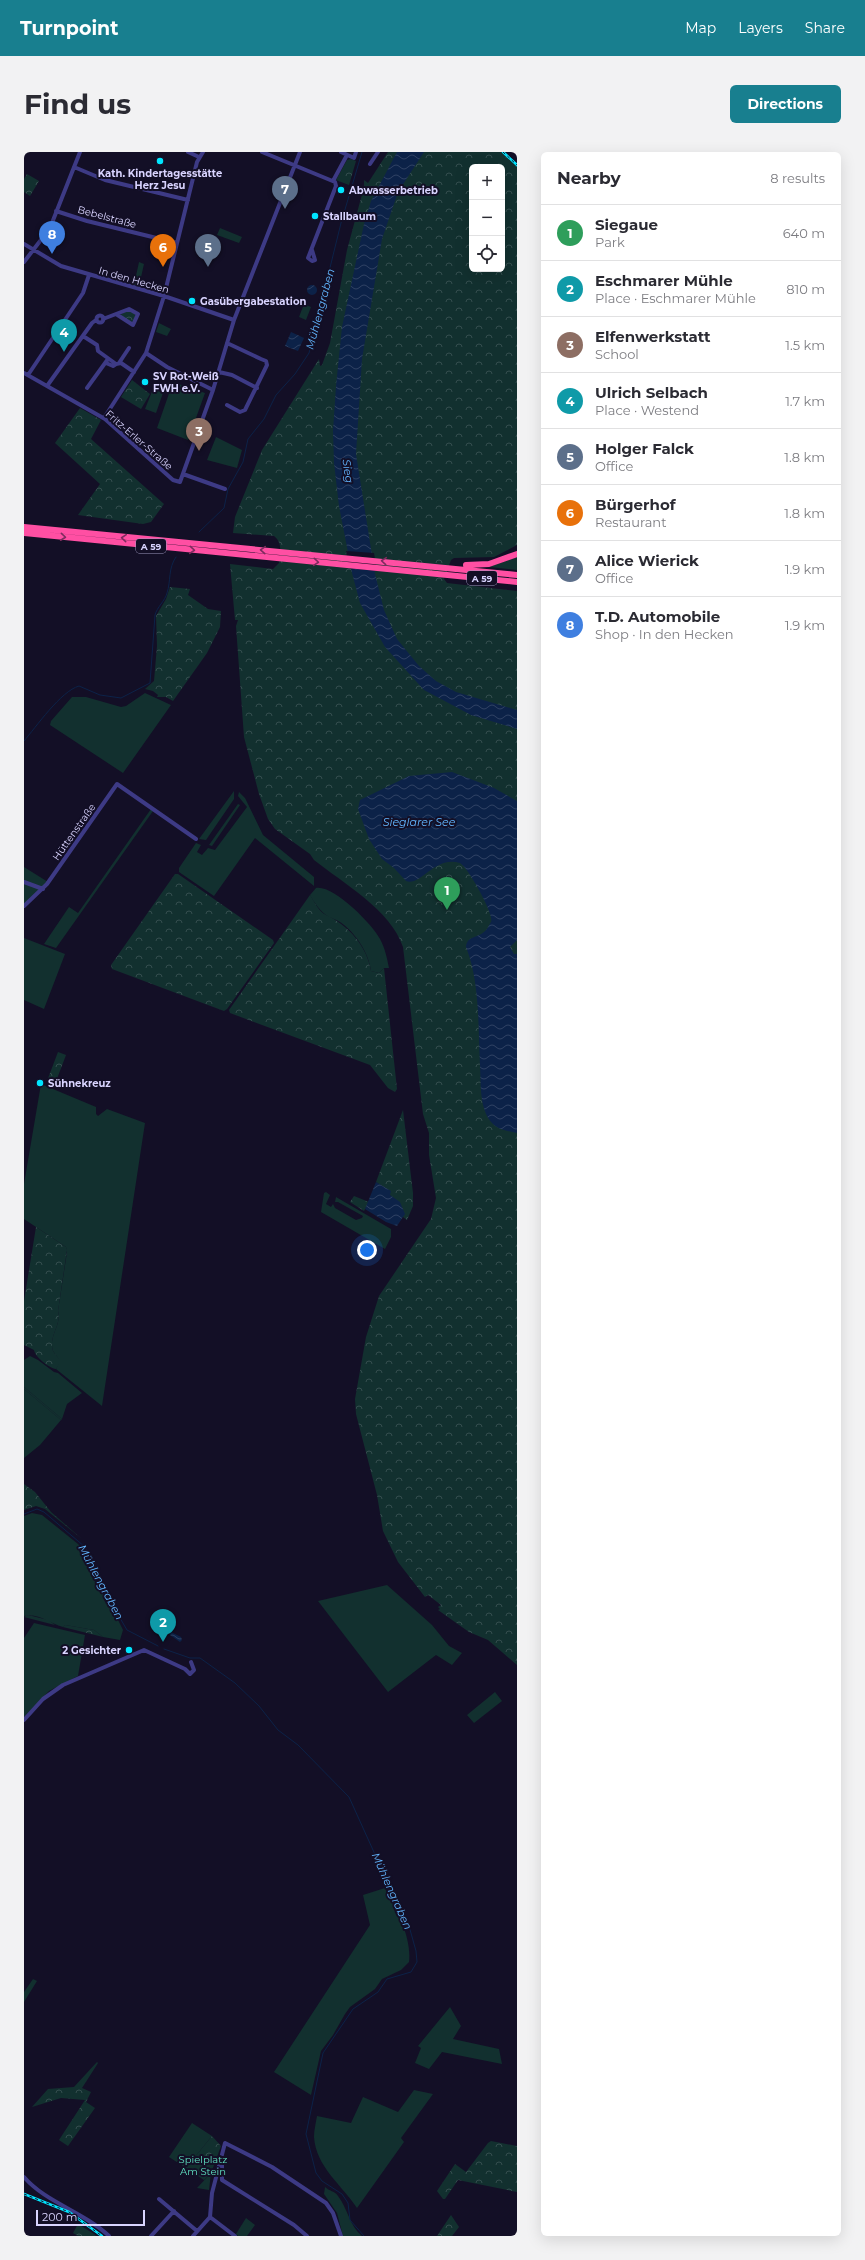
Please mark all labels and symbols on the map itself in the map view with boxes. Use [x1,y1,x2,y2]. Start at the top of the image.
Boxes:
marker: Kath. Kindertagesstätte Herz Jesu [155,156,165,166]
place label: Kath. Kindertagesstätte Herz Jesu [98,167,222,192]
pin: 7 [272,176,298,209]
place label: Abwasserbetrieb [348,184,438,197]
marker: Abwasserbetrieb [336,185,346,195]
street label: Bebelstraße [76,203,138,231]
place label: Stallbaum [323,210,376,223]
marker: Stallbaum [310,211,320,221]
pin: 8 [39,221,65,254]
pin: 6 [150,234,176,267]
pin: 5 [195,234,221,267]
street label: In den Hecken [97,264,171,296]
water label: Mühlengraben [302,267,338,351]
place label: Gasübergabestation [200,295,306,308]
marker: Gasübergabestation [187,296,197,306]
pin: 4 [51,319,77,352]
place label: SV Rot-Weiß FWH e.V. [153,370,219,395]
marker: SV Rot-Weiß FWH e.V. [140,377,150,387]
street label: Fritz-Erler-Straße [103,407,175,473]
pin: 3 [186,418,212,451]
water label: Sieg [339,458,357,484]
one-way arrow [60,533,66,542]
one-way arrow [121,533,127,542]
road number: A 59 [136,539,166,553]
one-way arrow [189,545,195,554]
one-way arrow [260,545,266,554]
one-way arrow [381,556,387,565]
one-way arrow [313,557,319,566]
road number: A 59 [467,571,497,585]
street label: Hüttenstraße [50,801,98,863]
water label: Sieglarer See [383,815,456,829]
pin: 1 [434,877,460,910]
place label: Sühnekreuz [48,1077,111,1090]
marker: Sühnekreuz [35,1078,45,1088]
your location [357,1240,377,1260]
water label: Mühlengraben [75,1542,127,1622]
pin: 2 [150,1609,176,1642]
place label: 2 Gesichter [62,1644,122,1657]
marker: 2 Gesichter [124,1645,134,1655]
water label: Mühlengraben [369,1850,415,1932]
park label: Spielplatz Am Stein [179,2153,227,2178]
scale bar [36,2208,145,2227]

